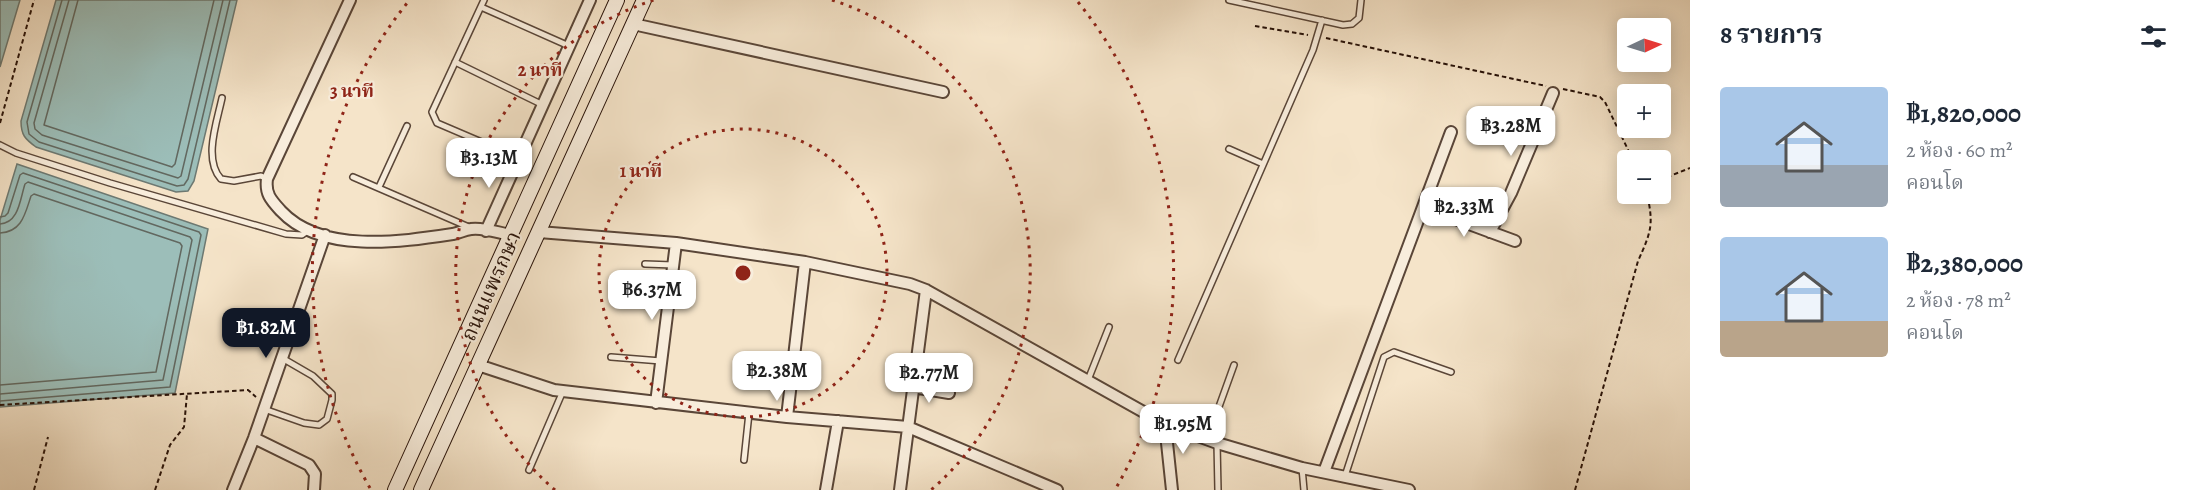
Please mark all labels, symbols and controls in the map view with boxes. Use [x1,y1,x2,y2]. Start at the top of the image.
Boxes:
text: 8 รายการ [1720,17,1823,52]
north arrow [1617,18,1671,72]
map controls [1617,18,1671,204]
icon: filters [2137,20,2170,53]
text: 2 นาที [518,58,562,82]
text: 3 นาที [330,79,374,103]
button: + [1617,84,1671,138]
text: ฿1,820,000 [1906,96,2021,131]
pin: ฿3.28M [1462,106,1560,157]
icon: home [1768,111,1840,183]
text: ฿3.28M [1480,112,1542,139]
text: 2 ห้อง · 60 m² [1906,137,2013,164]
pin: ฿3.13M [440,138,538,189]
text: ฿3.13M [460,144,518,171]
button: − [1617,150,1671,204]
text: 1 นาที [620,159,662,183]
text: คอนโด [1906,169,1964,196]
pin: ฿2.33M [1415,187,1513,238]
text: ฿2.33M [1434,193,1494,220]
street label: ถนนแพรกษา [454,227,528,345]
text: ฿2,380,000 [1906,246,2023,281]
icon: home [1768,261,1840,333]
centre of rings [733,263,753,283]
pin: ฿6.37M [603,270,701,321]
text: ฿6.37M [622,276,682,303]
text: 2 ห้อง · 78 m² [1906,287,2011,314]
pin: ฿1.82M [217,308,315,359]
text: ฿1.82M [236,314,296,341]
text: คอนโด [1906,319,1964,346]
pin: ฿2.38M [728,351,826,402]
pin: ฿2.77M [880,353,978,404]
text: ฿2.38M [746,357,808,384]
text: ฿2.77M [899,359,959,386]
pin: ฿1.95M [1134,404,1232,455]
text: ฿1.95M [1154,410,1212,437]

